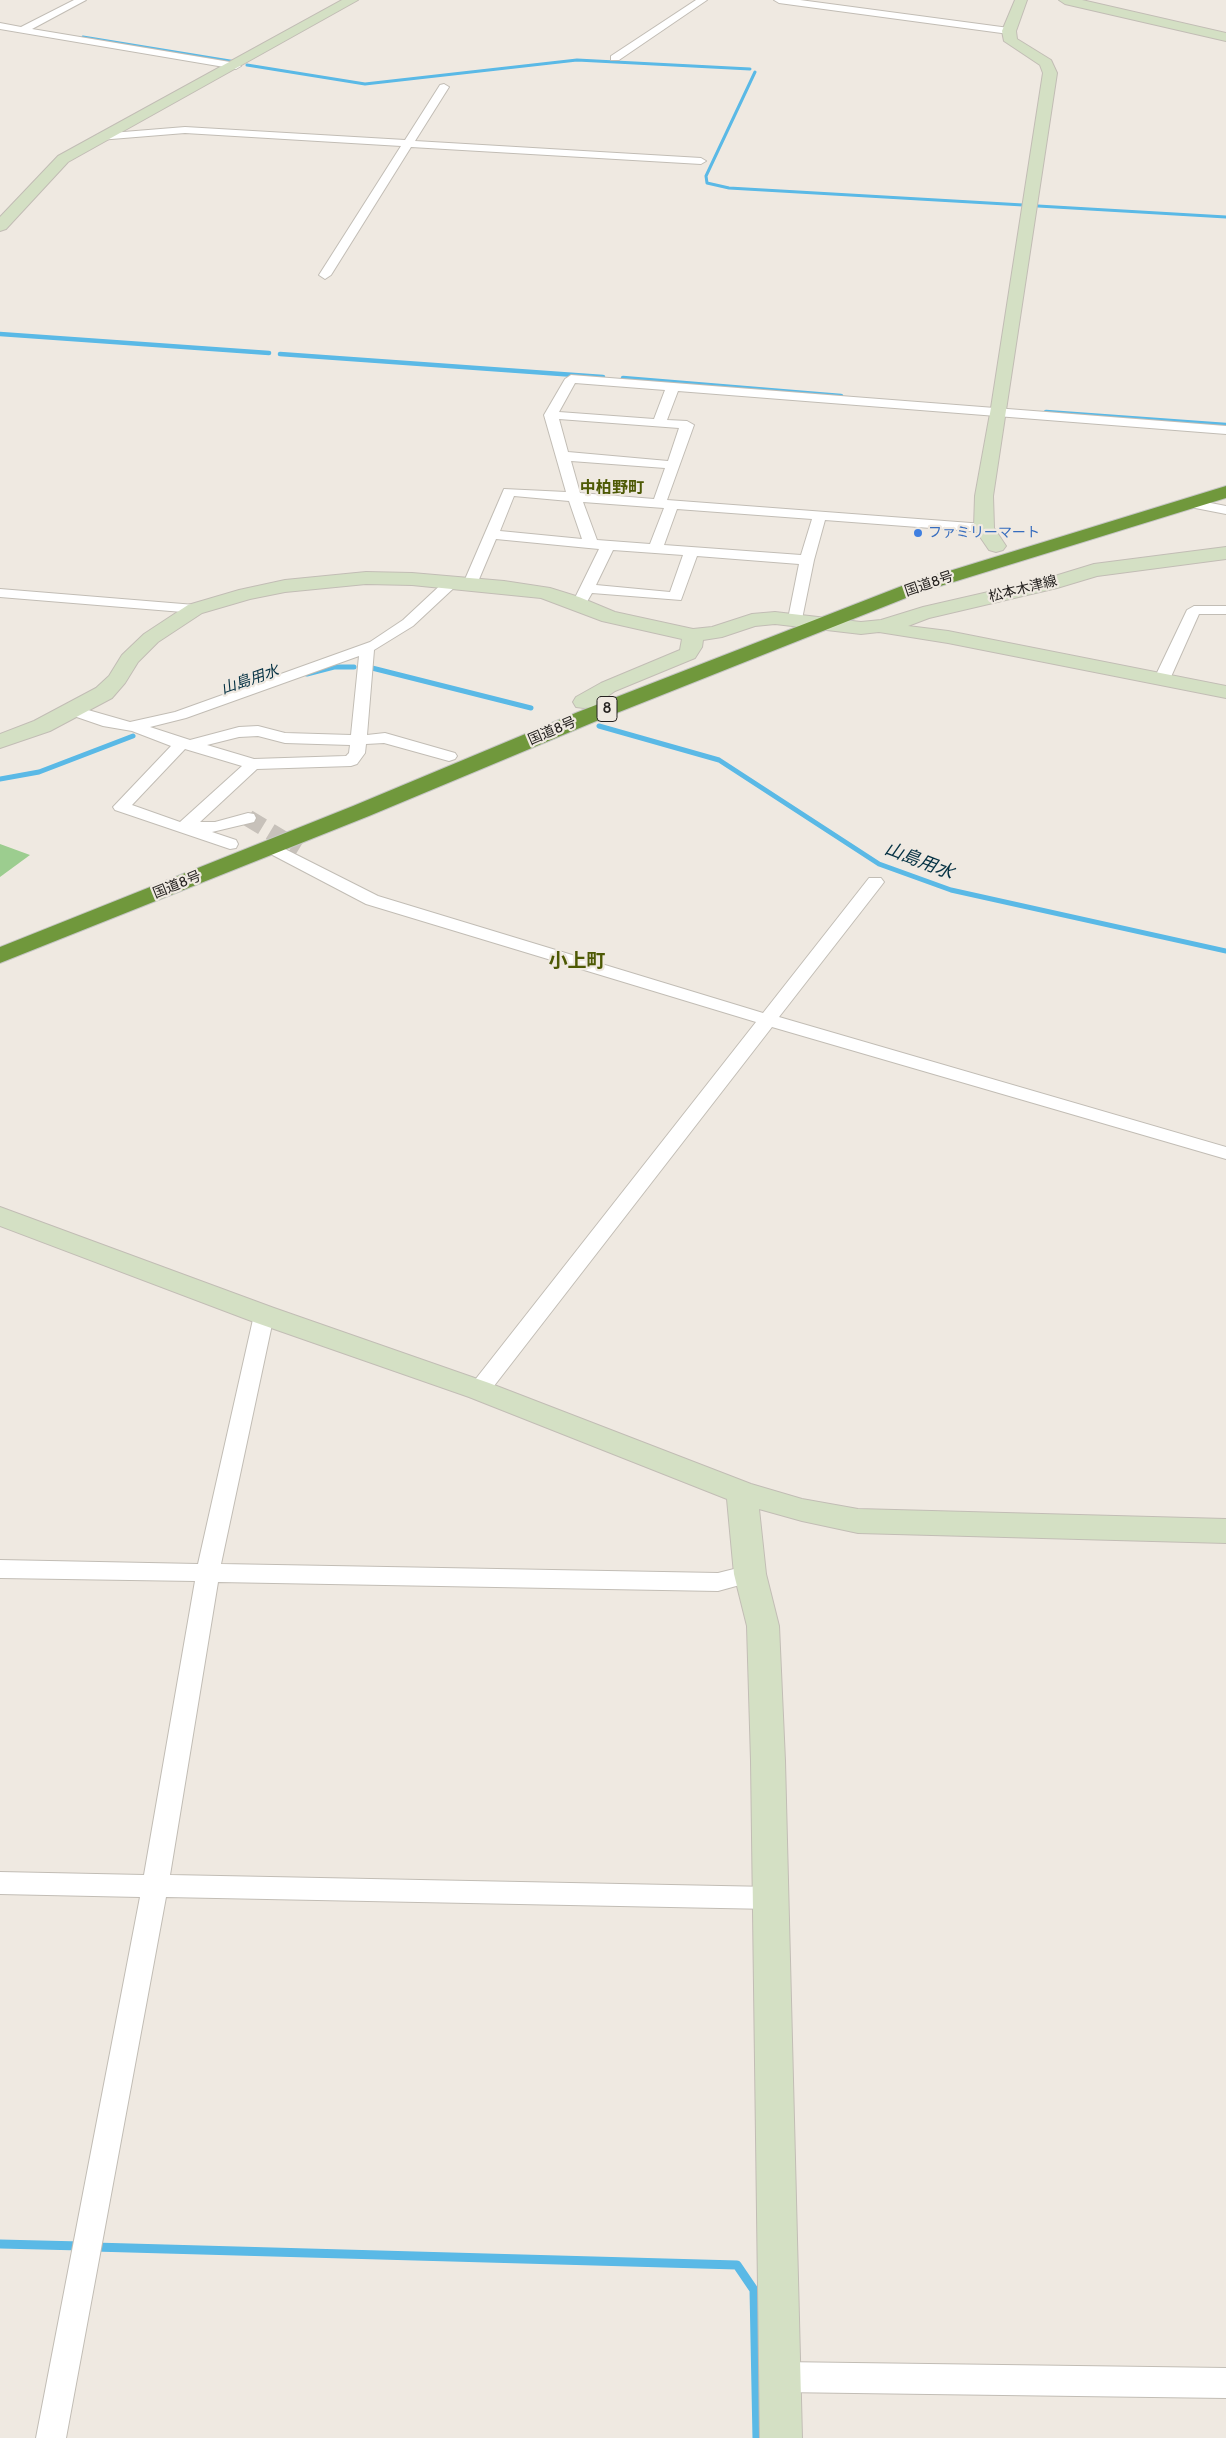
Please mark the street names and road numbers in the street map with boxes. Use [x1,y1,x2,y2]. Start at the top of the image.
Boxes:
street label: 国道8号 [902,568,956,600]
street label: 松本木津線 [987,572,1059,606]
road number: 8 [597,696,617,722]
street label: 国道8号 [525,713,579,749]
street label: 国道8号 [150,868,204,902]

